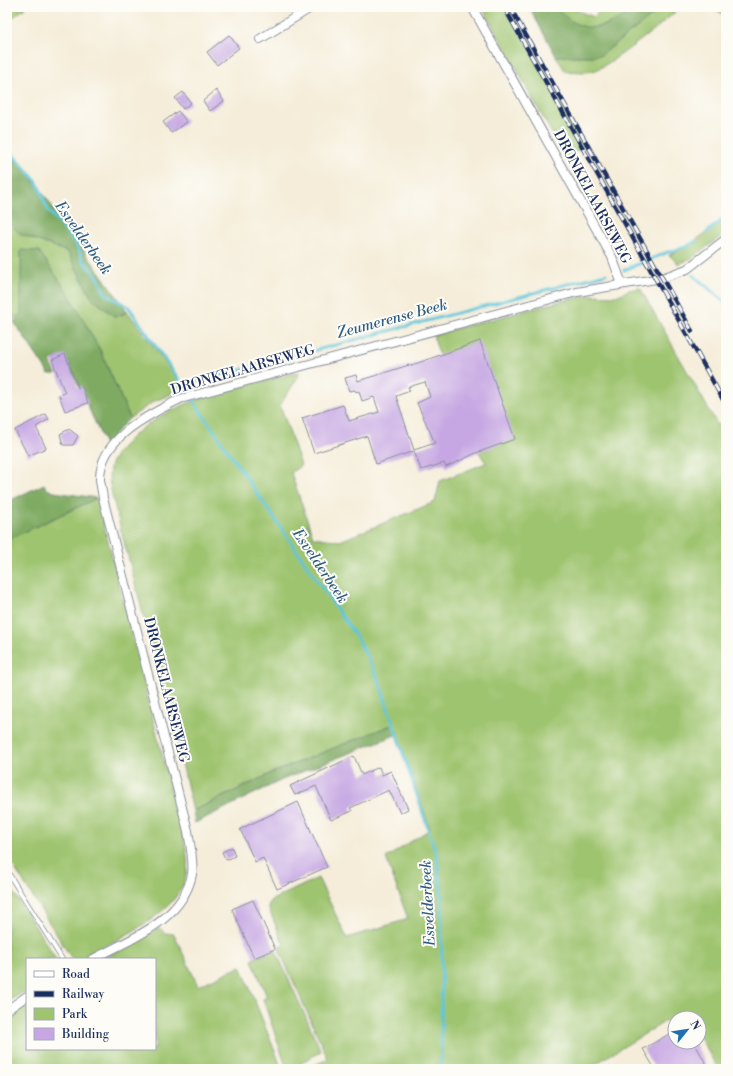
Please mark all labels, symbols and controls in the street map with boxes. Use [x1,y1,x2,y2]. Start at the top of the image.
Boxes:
street label: DRONKELAARSEWEG [549,127,635,268]
water label: Esvelderbeek [50,197,116,279]
water label: Zeumerense Beek [335,295,449,343]
street label: DRONKELAARSEWEG [169,341,318,399]
water label: Esvelderbeek [288,524,352,607]
street label: DRONKELAARSEWEG [139,616,193,765]
water label: Esvelderbeek [416,859,440,947]
legend [26,958,156,1050]
text: Road [62,967,90,982]
text: Railway [62,987,104,1002]
text: Park [62,1007,88,1022]
north arrow [667,1010,707,1050]
text: N [687,1018,703,1033]
text: Building [61,1027,110,1042]

